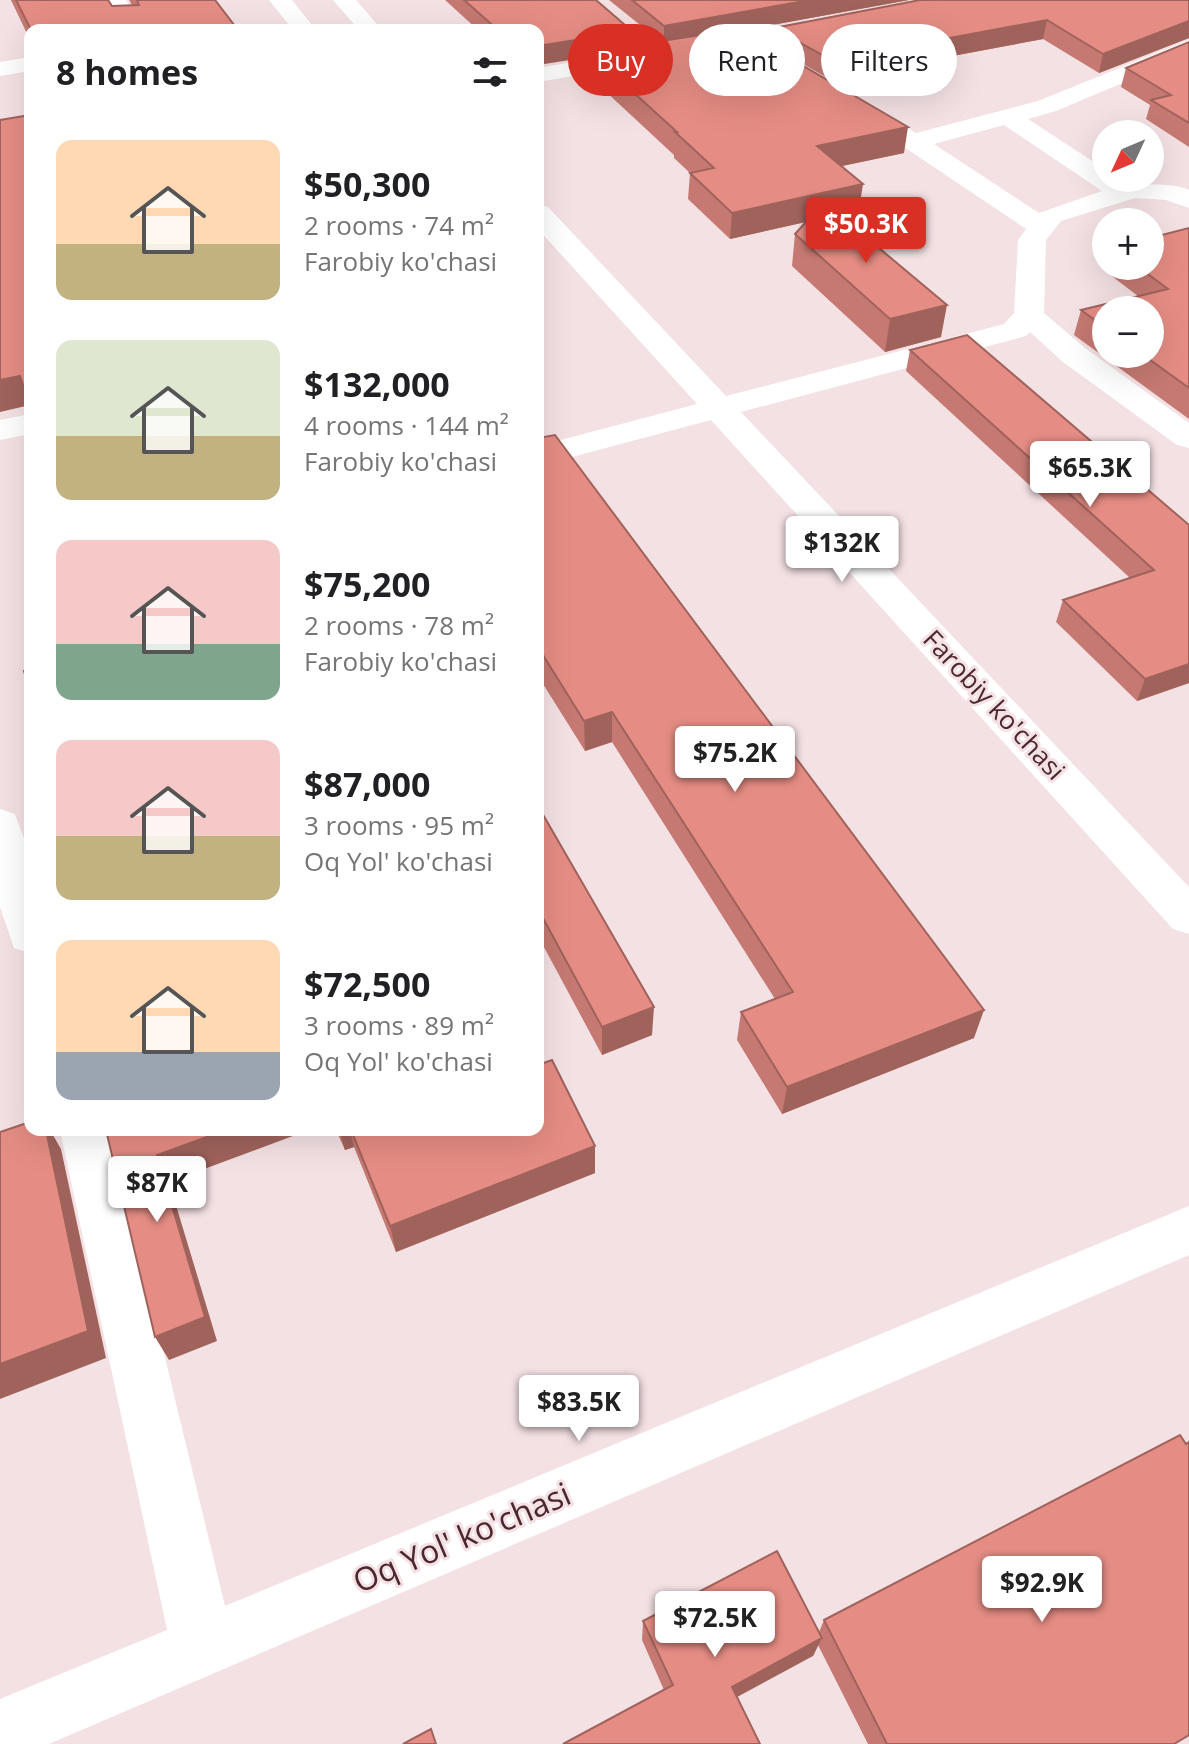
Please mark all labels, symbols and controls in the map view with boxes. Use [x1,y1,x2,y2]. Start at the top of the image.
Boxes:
chip: Buy [568,24,673,96]
chip: Rent [689,24,805,96]
chip: Filters [821,24,957,96]
text: 8 homes [56,49,198,95]
icon: filters [468,50,512,94]
north arrow [1092,120,1164,192]
map controls [1092,120,1164,368]
text: $50,300 [304,161,430,207]
icon: home [120,172,216,268]
pin: $50.3K [801,197,931,265]
text: $50.3K [824,205,908,241]
text: 2 rooms · 74 m² [304,207,494,243]
button: + [1092,208,1164,280]
text: Farobiy ko'chasi [304,243,497,279]
button: − [1092,296,1164,368]
text: $132,000 [304,361,450,407]
icon: home [120,372,216,468]
text: 4 rooms · 144 m² [304,407,509,443]
pin: $65.3K [1025,441,1155,509]
text: Farobiy ko'chasi [304,443,497,479]
text: $65.3K [1048,449,1132,485]
pin: $132K [786,516,898,584]
text: $132K [804,524,880,560]
text: $75,200 [304,561,430,607]
icon: home [120,572,216,668]
text: 2 rooms · 78 m² [304,607,494,643]
street label: Farobiy ko'chasi [916,621,1074,787]
text: Farobiy ko'chasi [304,643,497,679]
pin: $75.2K [670,726,800,794]
text: $75.2K [693,734,777,770]
text: $87,000 [304,761,430,807]
icon: home [120,772,216,868]
text: 3 rooms · 95 m² [304,807,494,843]
text: Oq Yol' ko'chasi [304,843,493,879]
text: $72,500 [304,961,430,1007]
icon: home [120,972,216,1068]
text: 3 rooms · 89 m² [304,1007,494,1043]
text: Oq Yol' ko'chasi [304,1043,493,1079]
pin: $87K [110,1156,204,1224]
text: $87K [126,1164,188,1200]
pin: $83.5K [514,1375,644,1443]
text: $83.5K [537,1383,621,1419]
street label: Oq Yol' ko'chasi [346,1471,577,1602]
pin: $92.9K [977,1556,1107,1624]
text: $92.9K [1000,1564,1084,1600]
pin: $72.5K [650,1591,780,1659]
text: $72.5K [673,1599,757,1635]

